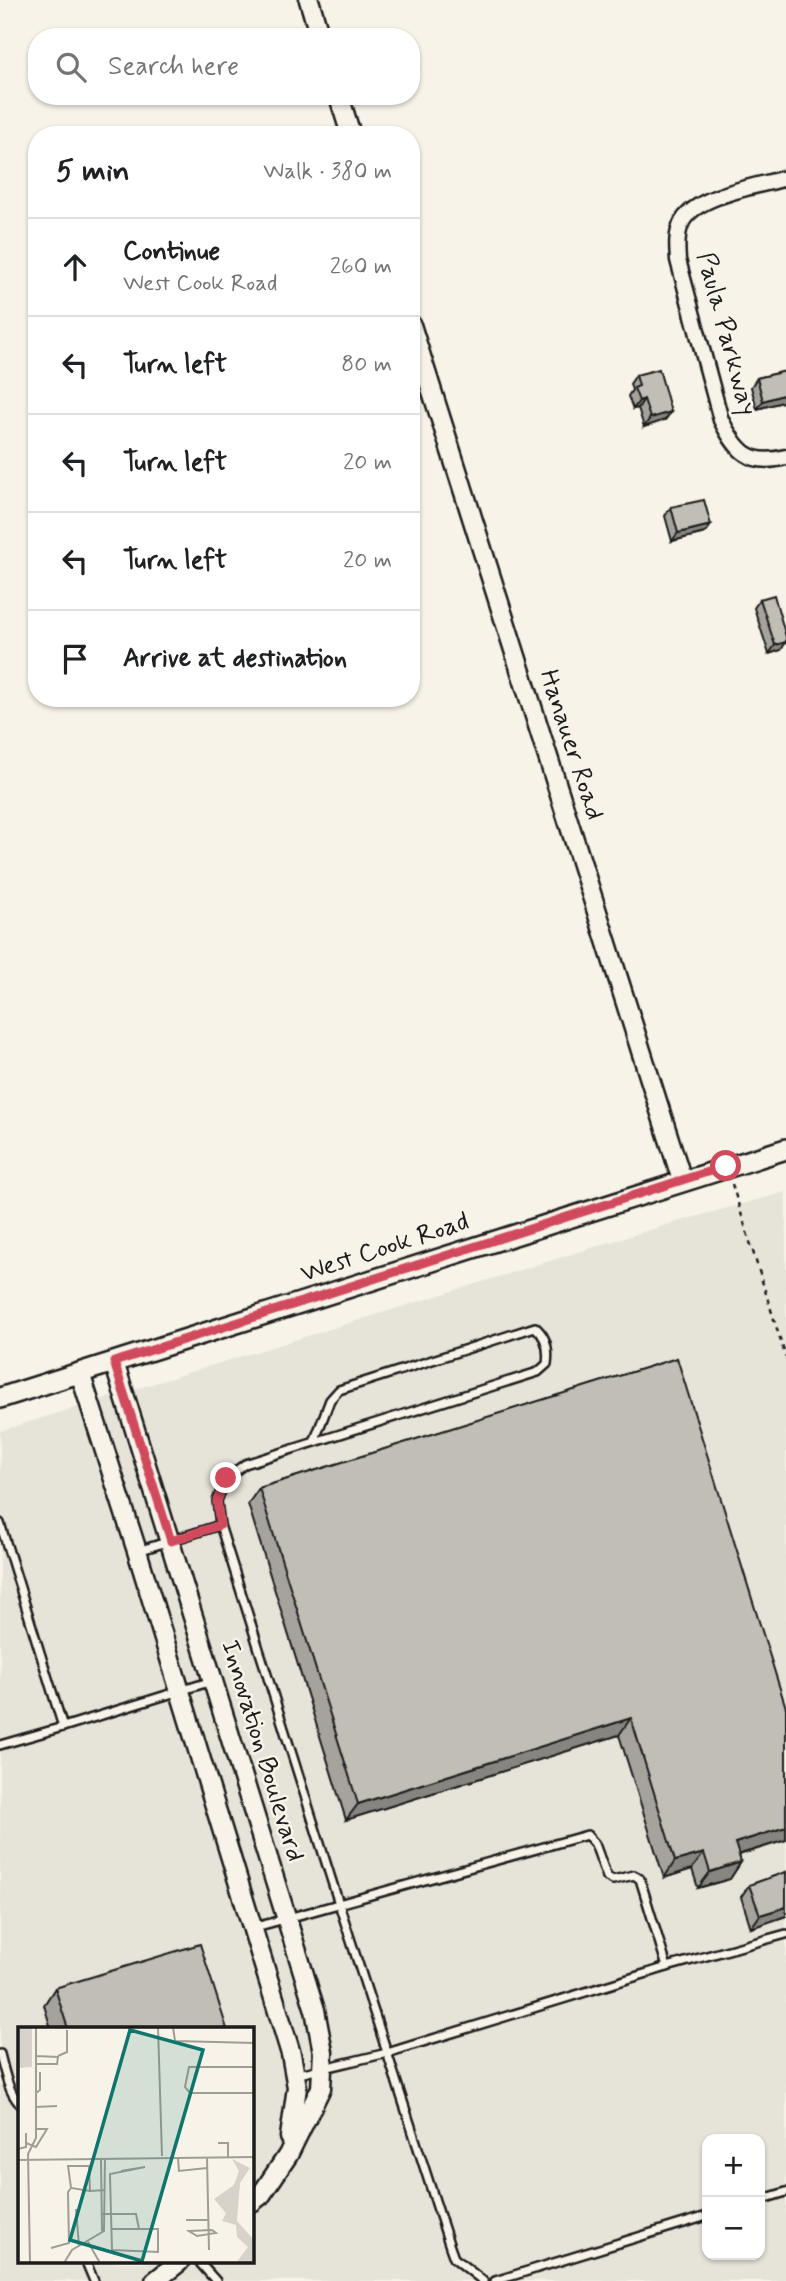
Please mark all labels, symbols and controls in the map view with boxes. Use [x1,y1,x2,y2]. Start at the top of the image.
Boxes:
search box [28,28,420,105]
icon: search [52,48,90,86]
text: Search here [108,50,239,84]
text: 5 min [56,152,130,191]
text: Walk · 380 m [263,157,392,187]
text: Continue [123,235,220,269]
icon: ahead [56,248,94,286]
street label: Paula Parkway [688,249,764,419]
text: 260 m [330,252,392,282]
text: West Cook Road [123,269,278,299]
icon: left [56,346,94,384]
text: Turn left [123,348,227,382]
text: 80 m [341,350,392,380]
icon: left [56,444,94,482]
text: Turn left [123,446,227,480]
text: 20 m [343,448,392,478]
icon: left [56,542,94,580]
text: Turn left [123,544,227,578]
text: 20 m [343,546,392,576]
icon: arrive [56,640,94,678]
text: Arrive at destination [123,642,347,676]
street label: Hanauer Road [531,665,611,825]
route start [710,1150,741,1181]
street label: West Cook Road [297,1205,473,1291]
route end [210,1462,241,1493]
street label: Innovation Boulevard [212,1636,312,1866]
inset map [18,2027,254,2264]
map controls [702,2134,765,2260]
button: + [702,2134,765,2197]
button: − [702,2197,765,2260]

